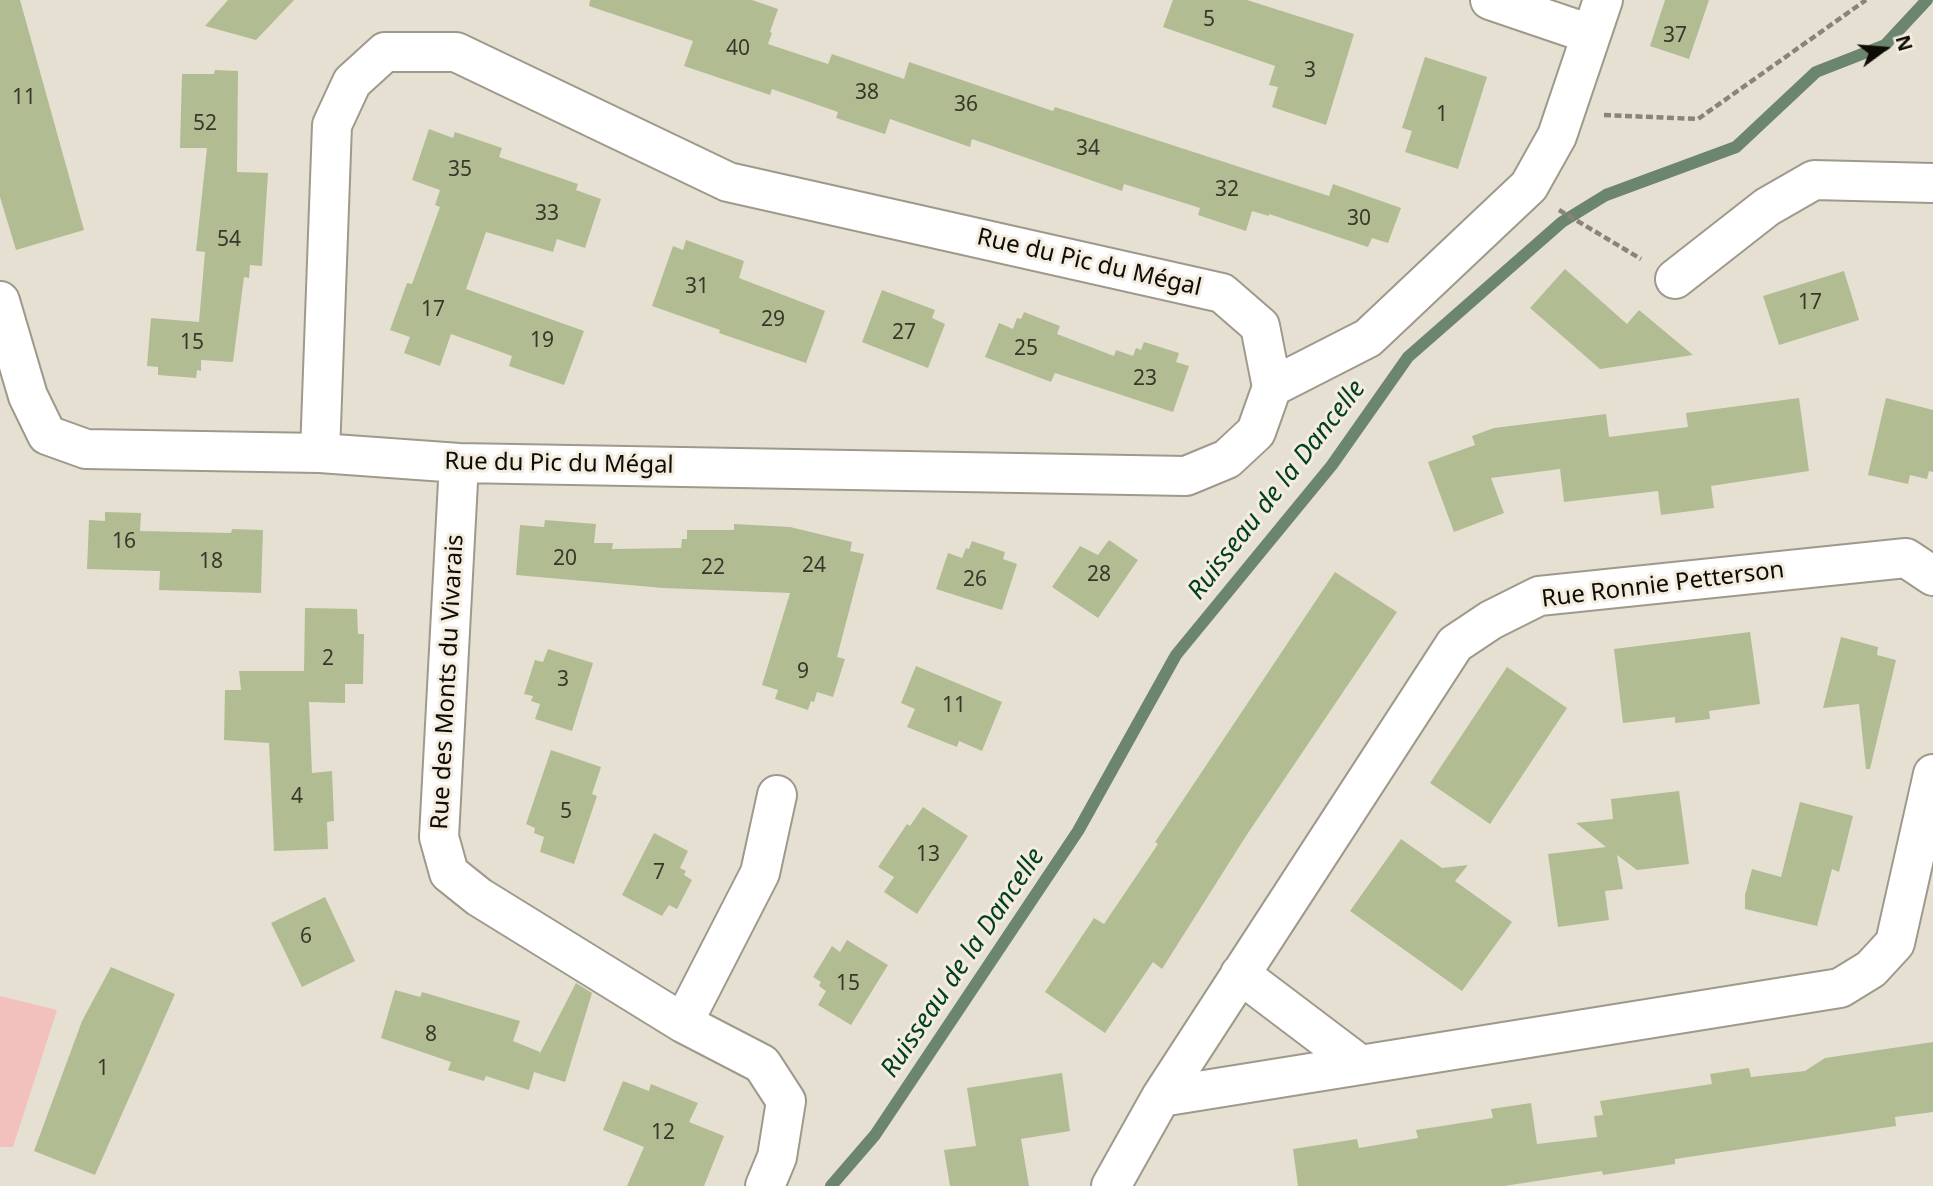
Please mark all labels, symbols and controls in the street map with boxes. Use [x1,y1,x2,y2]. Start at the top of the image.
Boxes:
house number: 5 [1203,7,1215,33]
north arrow [1849,14,1919,84]
house number: 37 [1663,23,1687,49]
text: N [1890,32,1919,54]
house number: 40 [726,36,750,62]
house number: 3 [1304,58,1316,84]
house number: 38 [855,80,879,106]
house number: 11 [12,85,36,111]
house number: 36 [954,92,978,118]
house number: 1 [1436,102,1448,128]
house number: 52 [193,111,217,137]
house number: 34 [1076,136,1100,162]
house number: 35 [448,157,472,183]
house number: 32 [1215,177,1239,203]
house number: 33 [535,201,559,227]
house number: 30 [1347,206,1371,232]
street label: Rue du Pic du Mégal [974,223,1204,303]
house number: 54 [217,227,241,253]
house number: 31 [685,274,709,300]
house number: 17 [1798,290,1822,316]
house number: 17 [421,297,445,323]
house number: 29 [761,307,785,333]
house number: 27 [892,320,916,346]
house number: 19 [530,328,554,354]
house number: 15 [180,330,204,356]
house number: 25 [1014,336,1038,362]
house number: 23 [1133,366,1157,392]
water label: Ruisseau de la Dancelle [1182,374,1372,606]
street label: Rue du Pic du Mégal [444,448,674,480]
house number: 16 [112,529,136,555]
street label: Rue des Monts du Vivarais [426,534,470,830]
house number: 20 [553,546,577,572]
house number: 18 [199,549,223,575]
house number: 24 [802,553,826,579]
house number: 22 [701,555,725,581]
street label: Rue Ronnie Petterson [1540,556,1786,614]
house number: 28 [1087,562,1111,588]
house number: 26 [963,567,987,593]
house number: 2 [322,646,334,672]
house number: 9 [797,659,809,685]
house number: 3 [557,667,569,693]
house number: 11 [942,693,966,719]
house number: 4 [291,784,303,810]
house number: 5 [560,799,572,825]
water label: Ruisseau de la Dancelle [875,842,1051,1084]
house number: 13 [916,842,940,868]
house number: 7 [653,860,665,886]
house number: 6 [300,924,312,950]
house number: 15 [836,971,860,997]
house number: 8 [425,1022,437,1048]
house number: 1 [97,1056,109,1082]
house number: 12 [651,1120,675,1146]

